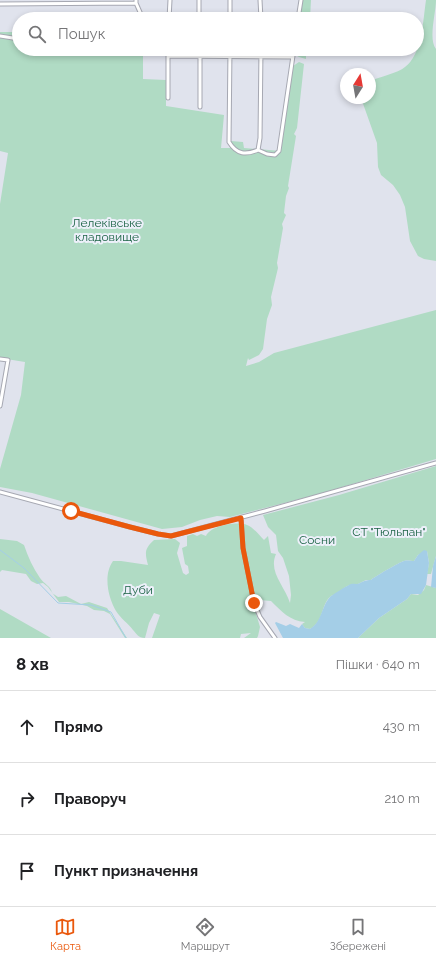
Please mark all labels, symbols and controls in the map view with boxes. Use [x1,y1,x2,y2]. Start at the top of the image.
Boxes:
search box [12,12,424,56]
icon: search [26,23,48,45]
text: Пошук [58,25,106,43]
north arrow [340,68,376,104]
park label: Лелеківське кладовище [72,216,142,244]
route start [62,502,80,520]
park label: СТ "Тюльпан" [352,525,426,539]
park label: Сосни [299,533,335,547]
park label: Дуби [123,583,153,597]
route end [245,594,263,612]
text: 8 хв [16,654,49,674]
text: Пішки · 640 m [336,657,420,672]
icon: ahead [16,716,38,738]
text: Прямо [54,718,103,736]
text: 430 m [383,719,420,734]
icon: right [16,788,38,810]
text: Праворуч [54,790,126,808]
text: 210 m [384,791,420,806]
icon: arrive [16,860,38,882]
text: Пункт призначення [54,862,198,880]
tab: Карта [50,916,81,953]
tab: Маршрут [181,916,230,953]
tab: Збережені [330,916,386,953]

